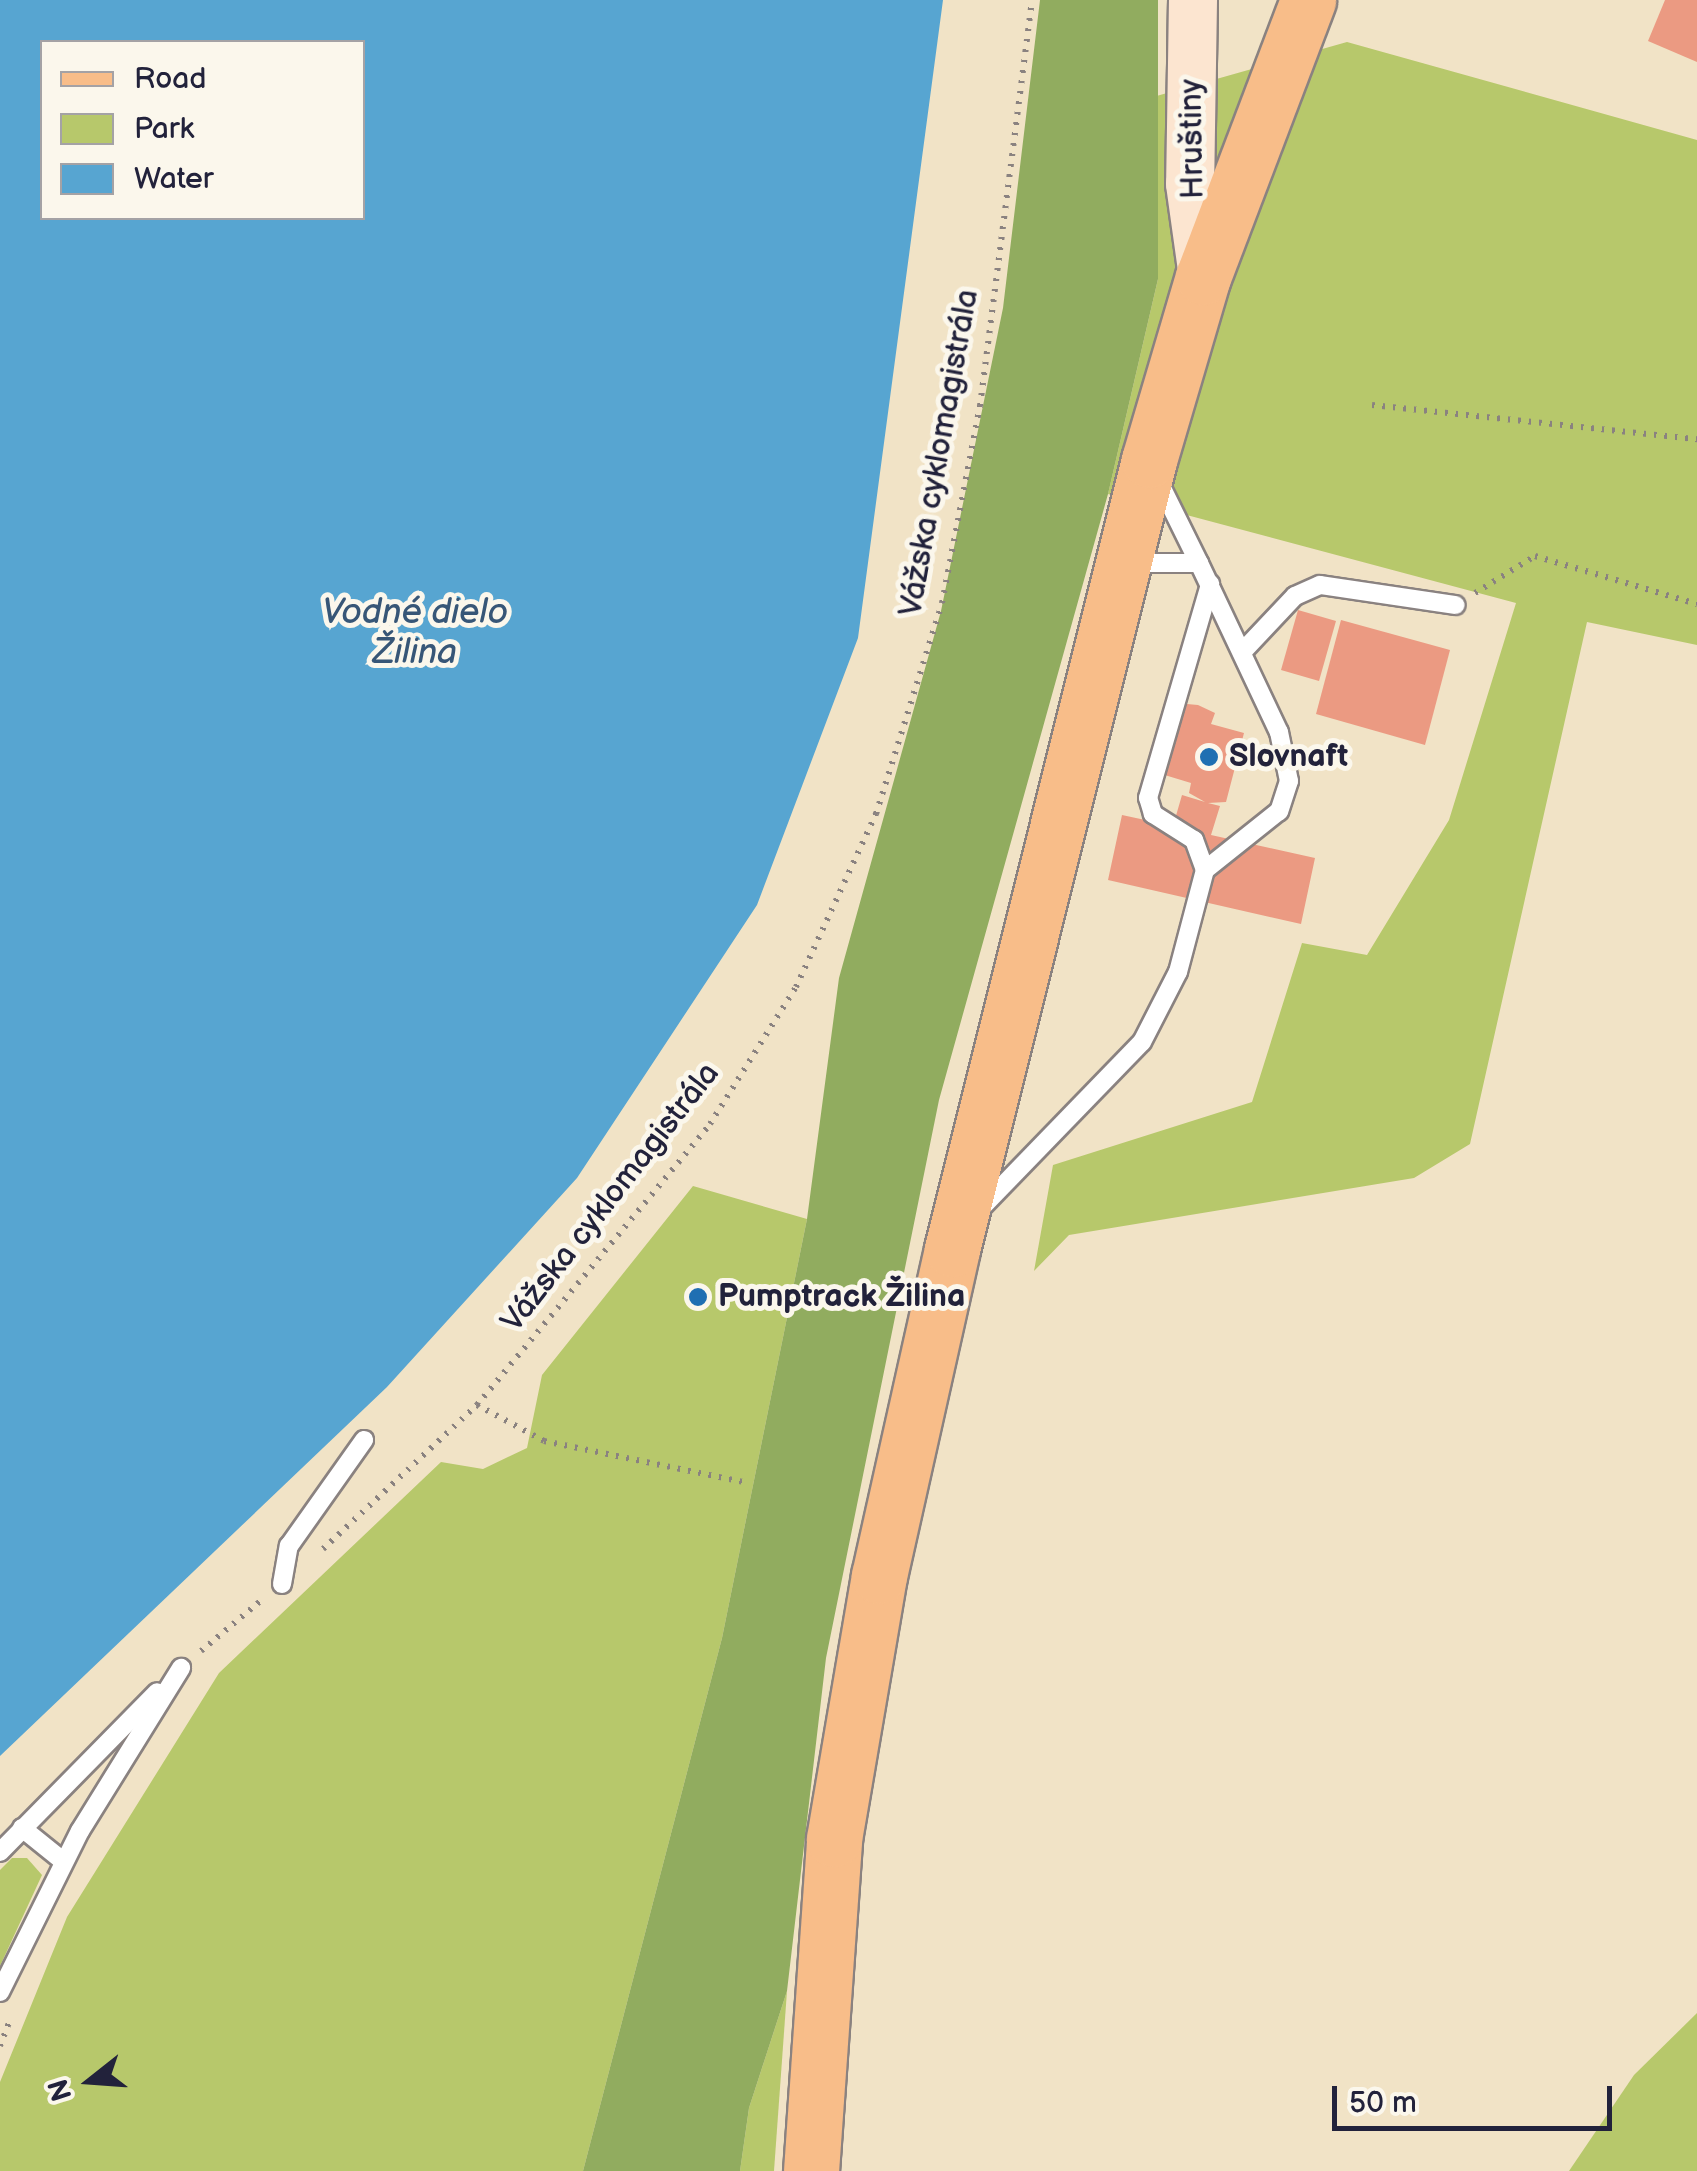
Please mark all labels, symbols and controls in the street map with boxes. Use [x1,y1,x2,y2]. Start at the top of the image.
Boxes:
legend [40,40,365,220]
text: Road [134,61,207,97]
street label: Hruštiny [1173,79,1213,199]
text: Park [134,111,194,147]
text: Water [134,161,214,197]
street label: Vážska cyklomagistrála [892,286,988,620]
water label: Vodné dielo Žilina [322,592,508,674]
place label: Slovnaft [1229,738,1348,776]
marker: Slovnaft [1198,746,1220,768]
street label: Vážska cyklomagistrála [494,1056,728,1340]
place label: Pumptrack Žilina [718,1278,965,1316]
marker: Pumptrack Žilina [687,1286,709,1308]
north arrow [40,2031,140,2131]
scale bar [1337,2066,1617,2128]
text: N [42,2075,80,2105]
text: 50 m [1349,2085,1417,2121]

